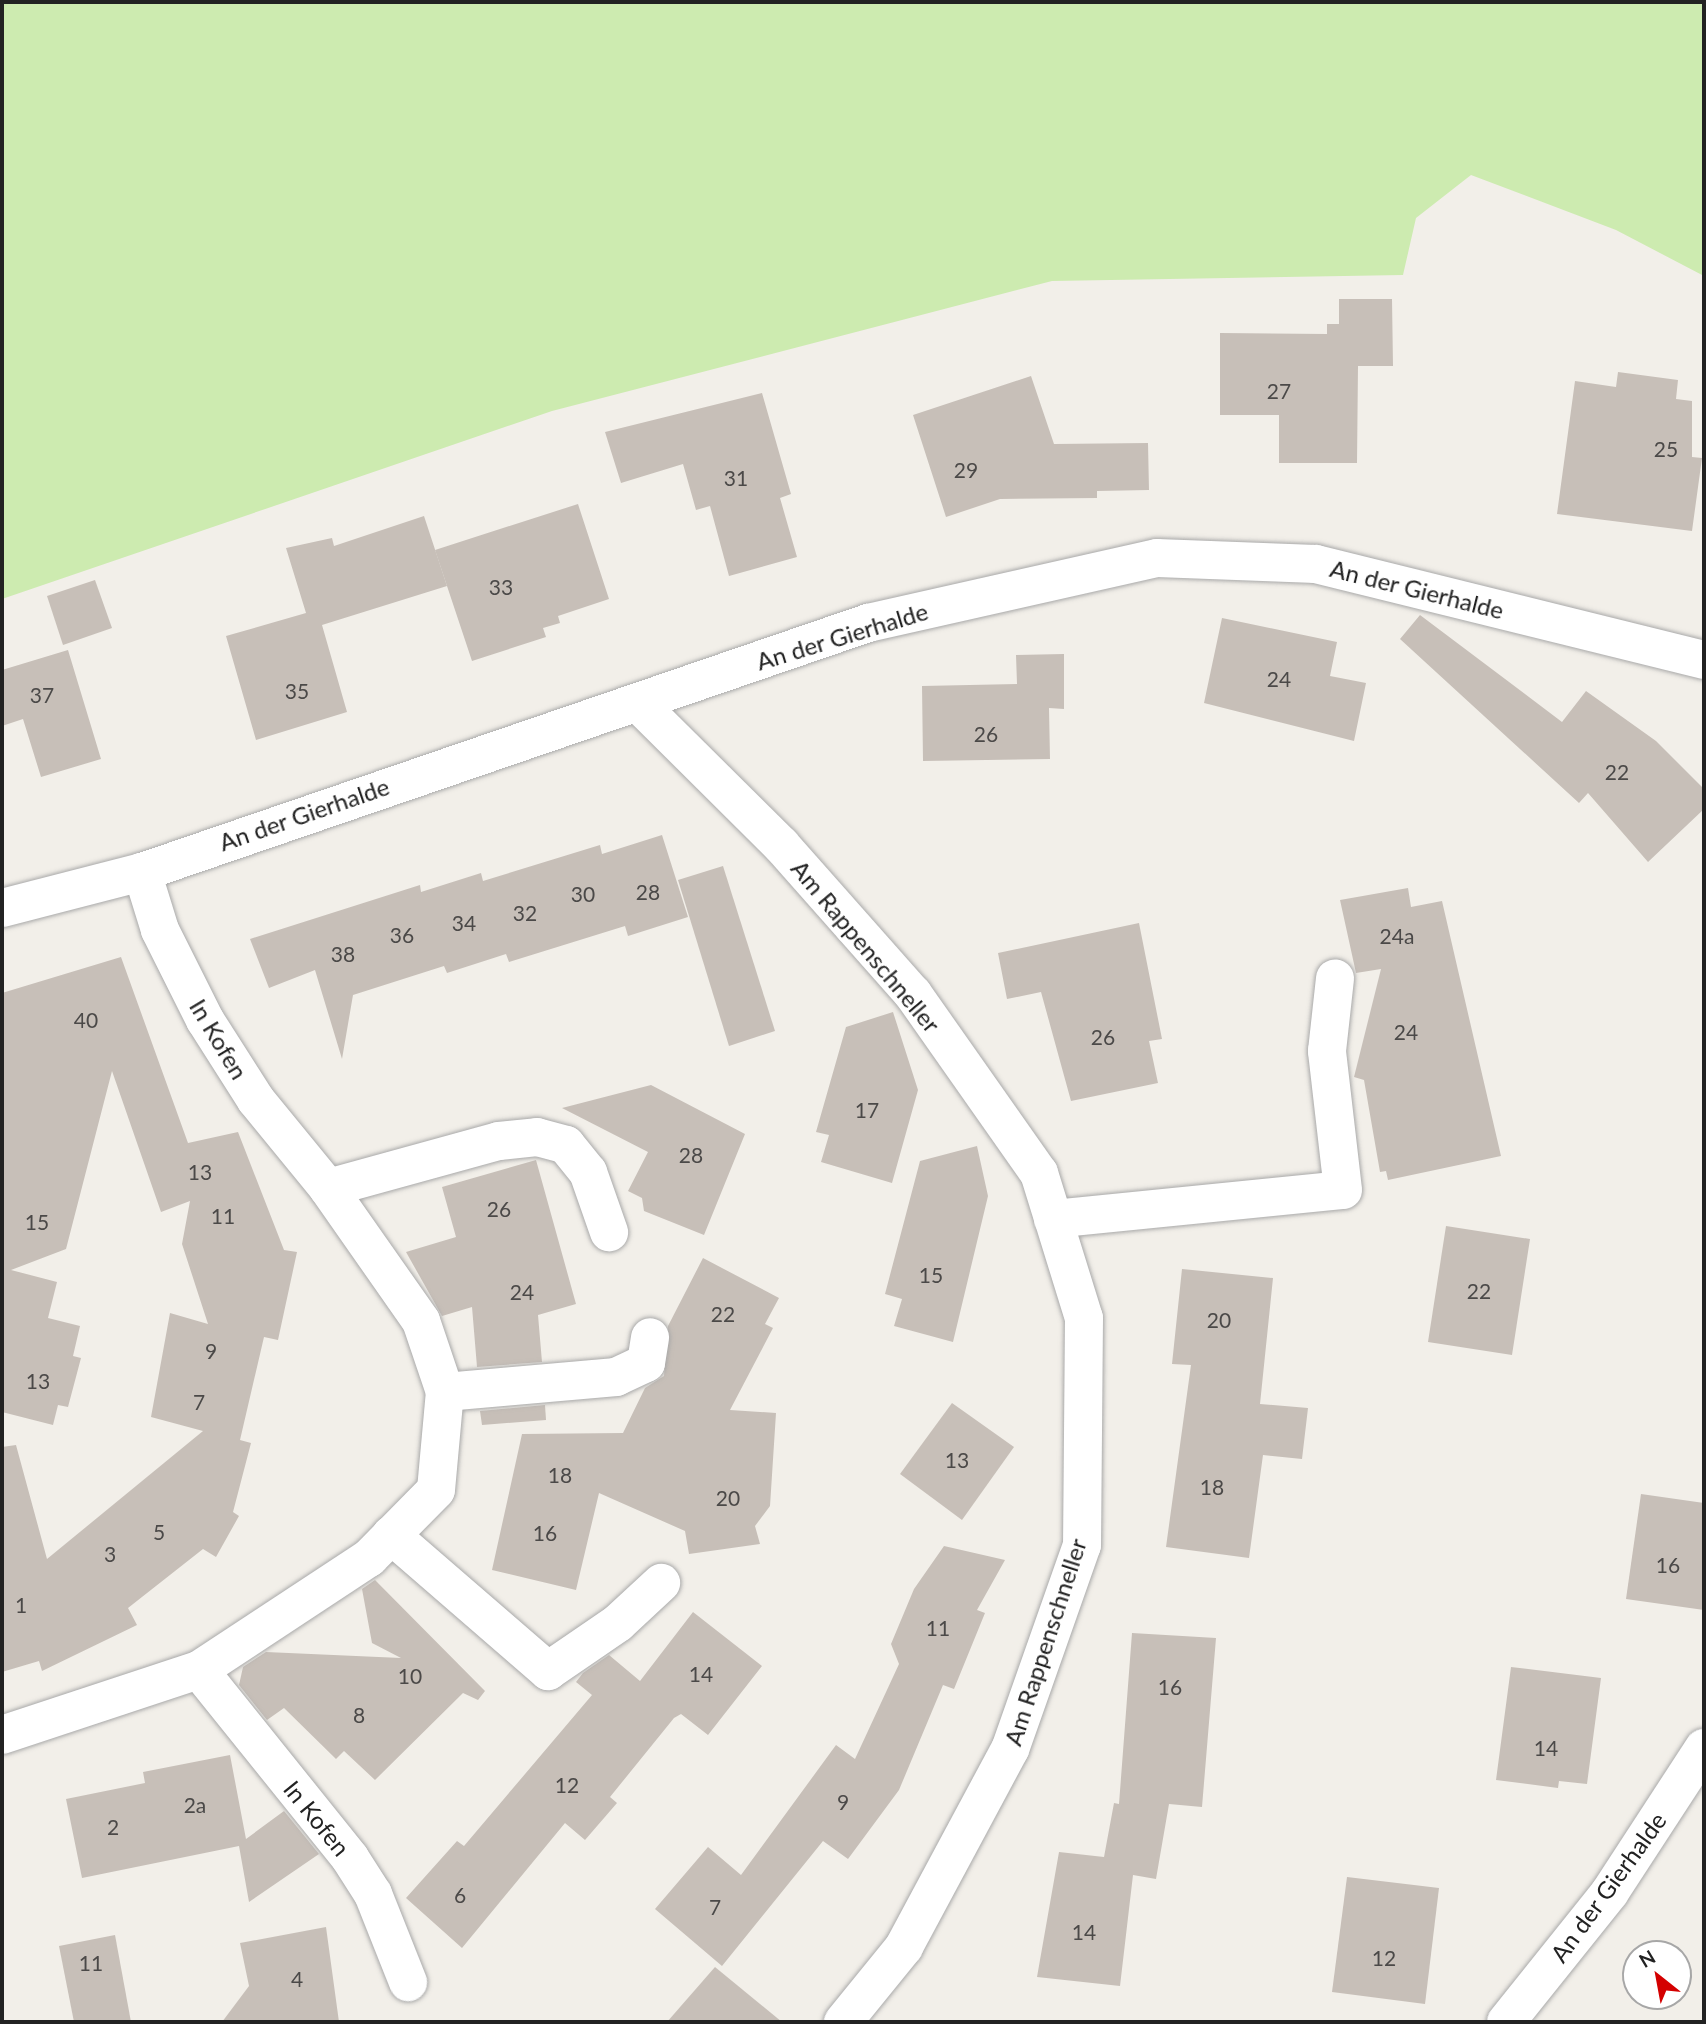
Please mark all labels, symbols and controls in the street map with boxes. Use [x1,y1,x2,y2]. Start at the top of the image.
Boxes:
house number: 27 [1267,378,1291,404]
house number: 25 [1654,436,1678,462]
house number: 29 [954,457,978,483]
house number: 31 [724,465,748,491]
street label: An der Gierhalde [1327,553,1507,625]
house number: 33 [489,574,513,600]
street label: An der Gierhalde [752,596,932,676]
house number: 24 [1267,666,1291,692]
house number: 35 [285,678,309,704]
house number: 37 [30,682,54,708]
house number: 26 [974,721,998,747]
house number: 22 [1605,759,1629,785]
street label: An der Gierhalde [215,771,393,857]
street label: Am Rappenschneller [786,854,946,1038]
house number: 28 [636,879,660,905]
house number: 30 [571,881,595,907]
house number: 32 [513,900,537,926]
house number: 34 [452,910,476,936]
house number: 36 [390,922,414,948]
house number: 24a [1380,923,1414,949]
house number: 38 [331,941,355,967]
street label: In Kofen [184,994,254,1084]
house number: 40 [74,1007,98,1033]
house number: 24 [1394,1019,1418,1045]
house number: 26 [1091,1024,1115,1050]
house number: 17 [855,1097,879,1123]
house number: 28 [679,1142,703,1168]
house number: 13 [188,1159,212,1185]
house number: 26 [487,1196,511,1222]
house number: 11 [211,1203,235,1229]
house number: 15 [25,1209,49,1235]
house number: 15 [919,1262,943,1288]
house number: 22 [1467,1278,1491,1304]
house number: 24 [510,1279,534,1305]
house number: 22 [711,1301,735,1327]
house number: 20 [1207,1307,1231,1333]
house number: 9 [205,1338,217,1364]
house number: 13 [26,1368,50,1394]
house number: 7 [193,1389,205,1415]
house number: 13 [945,1447,969,1473]
house number: 18 [548,1462,572,1488]
house number: 18 [1200,1474,1224,1500]
house number: 20 [716,1485,740,1511]
house number: 5 [153,1519,165,1545]
house number: 16 [533,1520,557,1546]
street label: Am Rappenschneller [998,1535,1092,1749]
house number: 3 [104,1541,116,1567]
house number: 16 [1656,1552,1680,1578]
house number: 1 [15,1592,27,1618]
house number: 11 [926,1615,950,1641]
house number: 14 [689,1661,713,1687]
house number: 10 [398,1663,422,1689]
house number: 16 [1158,1674,1182,1700]
house number: 8 [353,1702,365,1728]
house number: 14 [1534,1735,1558,1761]
house number: 12 [555,1772,579,1798]
street label: In Kofen [278,1775,356,1861]
house number: 9 [837,1789,849,1815]
house number: 2a [184,1792,206,1818]
street label: An der Gierhalde [1544,1806,1672,1968]
house number: 2 [107,1814,119,1840]
house number: 6 [454,1882,466,1908]
house number: 7 [709,1894,721,1920]
house number: 14 [1072,1919,1096,1945]
north arrow [1622,1940,1692,2010]
house number: 12 [1372,1945,1396,1971]
text: N [1635,1945,1659,1972]
house number: 11 [79,1950,103,1976]
house number: 4 [291,1966,303,1992]

